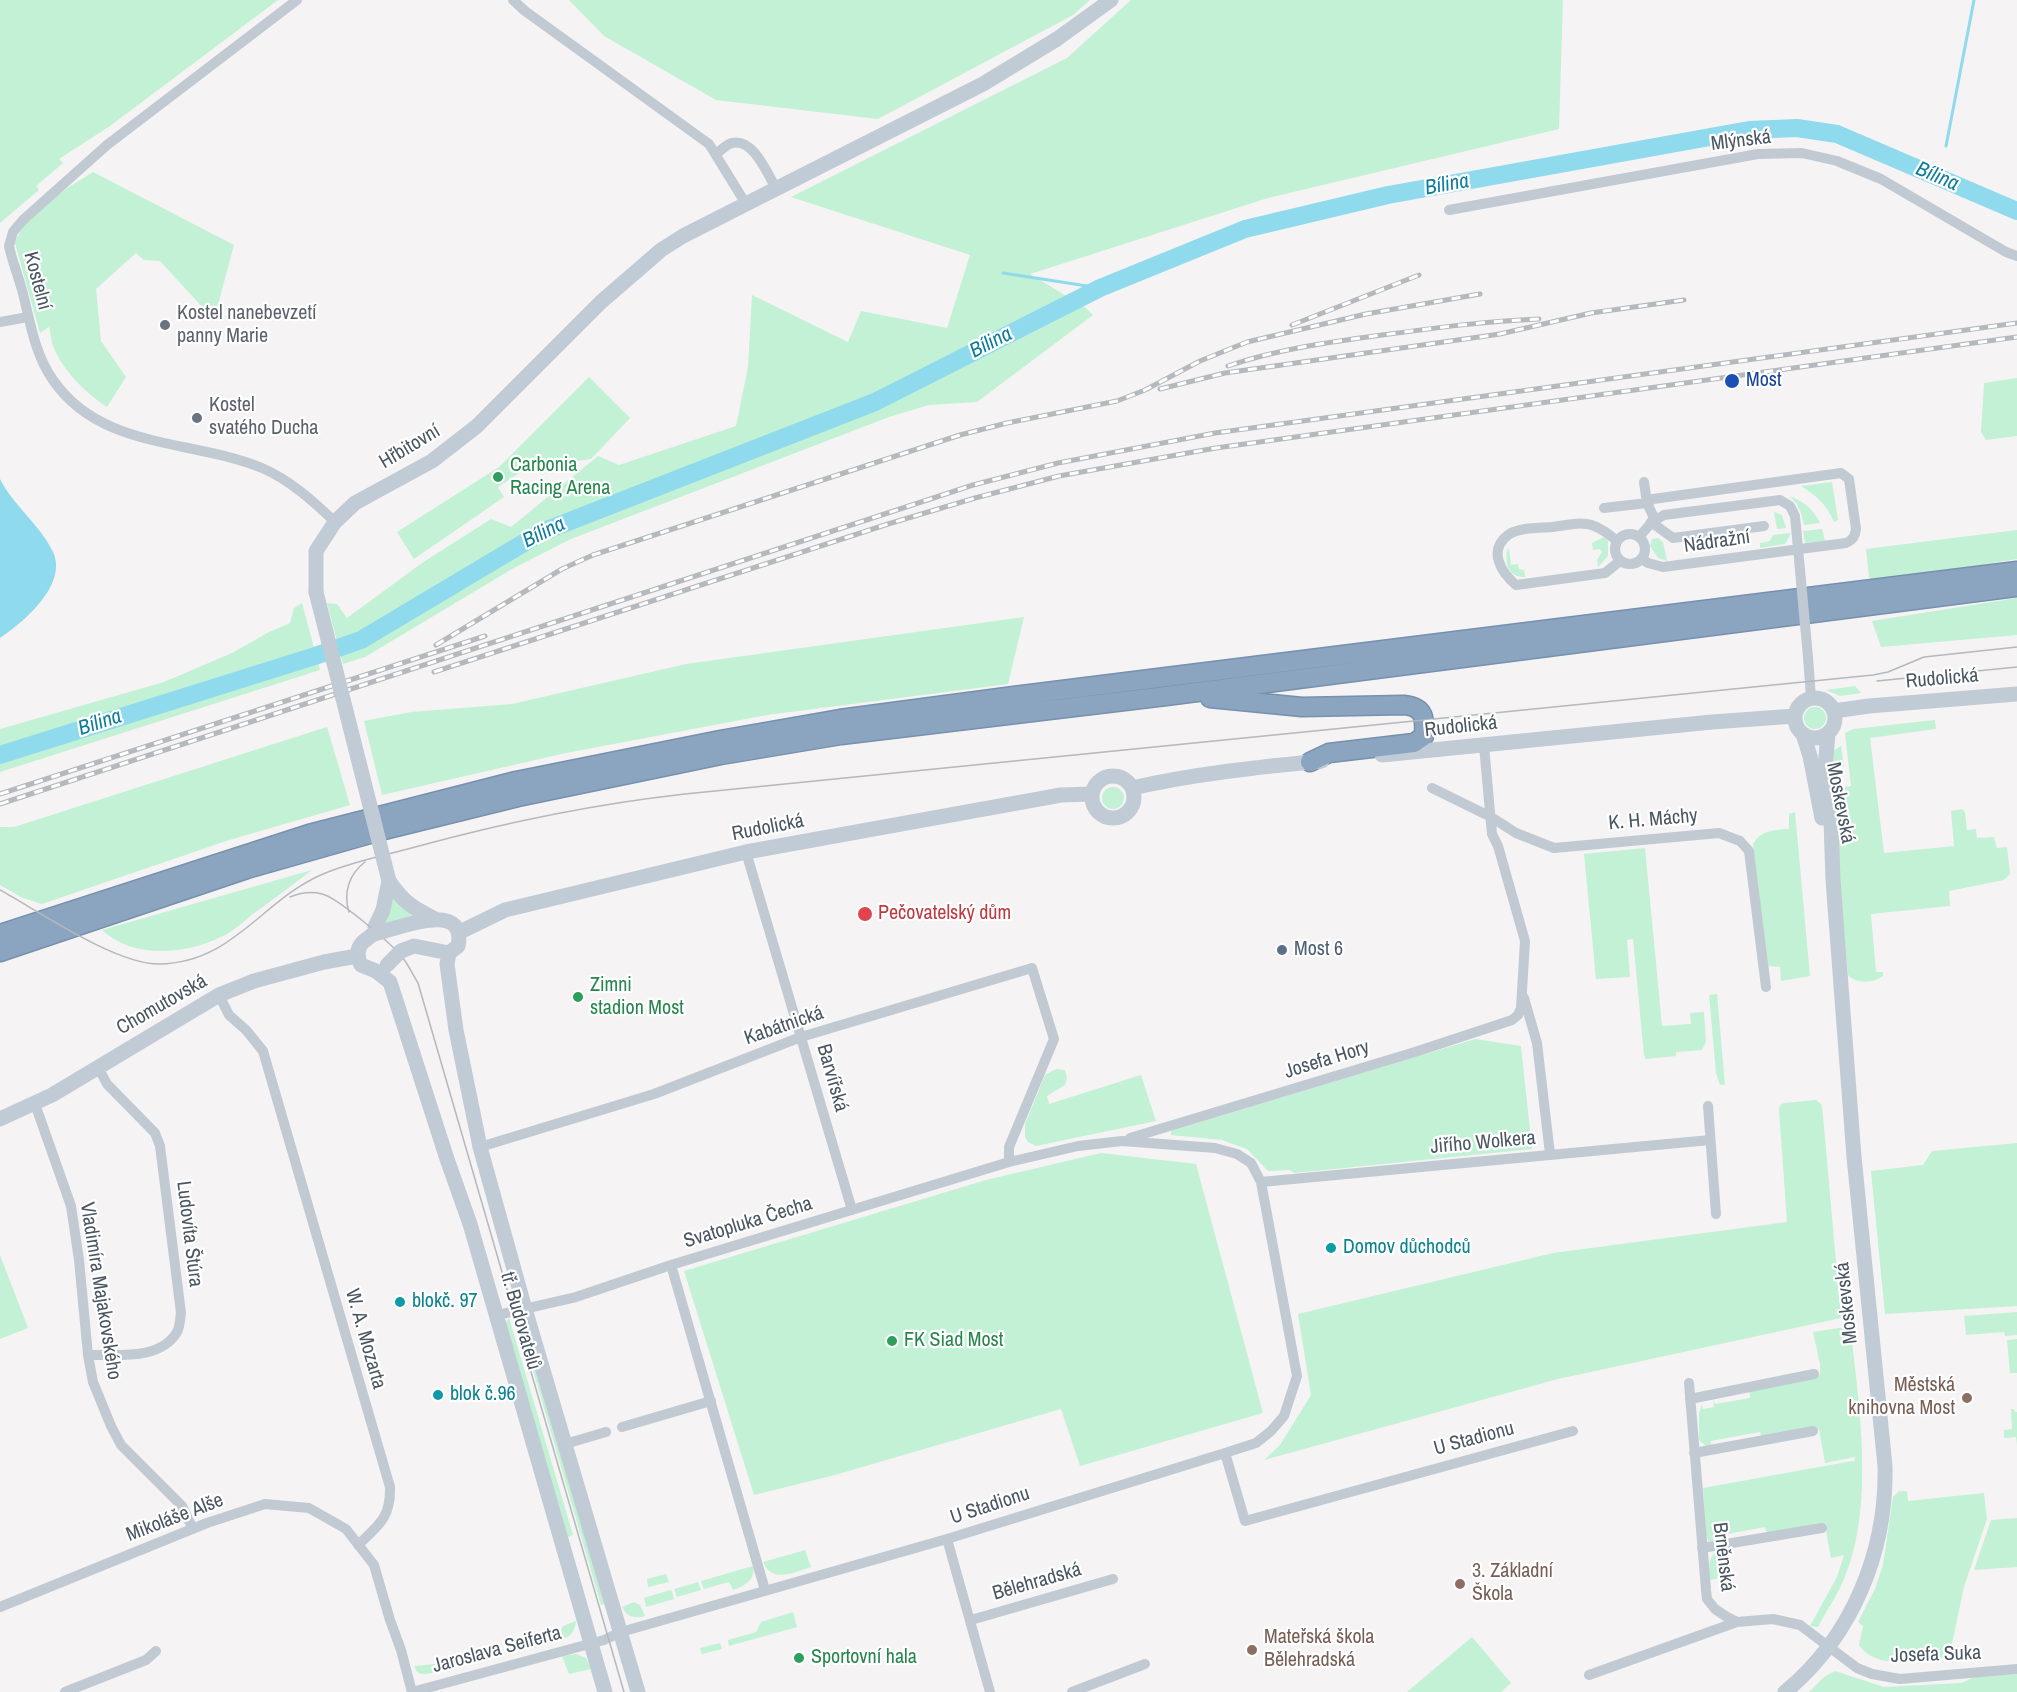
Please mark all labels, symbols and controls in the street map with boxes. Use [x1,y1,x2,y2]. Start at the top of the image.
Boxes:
street label: Mlýnská [1710,125,1772,157]
water label: Bílina [1912,157,1962,197]
water label: Bílina [1423,169,1471,201]
street label: Kostelní [18,249,56,313]
place label: Kostel nanebevzetí panny Marie [177,302,316,349]
marker: Kostel nanebevzetí panny Marie [158,318,172,332]
water label: Bílina [966,322,1016,364]
place label: Most [1746,369,1782,393]
marker: Most [1723,372,1741,390]
place label: Kostel svatého Ducha [209,394,318,441]
marker: Kostel svatého Ducha [190,411,204,425]
street label: Hřbitovní [375,420,445,474]
place label: Carbonia Racing Arena [510,454,610,501]
marker: Carbonia Racing Arena [491,470,505,484]
water label: Bílina [519,512,569,554]
street label: Nádražní [1682,525,1752,559]
street label: Rudolická [1905,664,1979,694]
water label: Bílina [75,704,125,742]
street label: Rudolická [1423,711,1499,743]
street label: Moskevská [1820,760,1860,846]
street label: K. H. Máchy [1607,804,1699,836]
street label: Rudolická [730,809,806,847]
place label: Pečovatelský dům [878,902,1011,926]
marker: Pečovatelský dům [856,905,874,923]
place label: Most 6 [1294,938,1343,962]
marker: Most 6 [1275,943,1289,957]
street label: Chomutovská [113,970,211,1040]
place label: Zimni stadion Most [590,974,684,1021]
marker: Zimni stadion Most [571,990,585,1004]
street label: Kabátnická [741,1001,827,1051]
street label: Josefa Hory [1282,1036,1372,1084]
street label: Barvířská [811,1041,853,1115]
street label: Jiřího Wolkera [1429,1126,1537,1160]
street label: Ludovíta Štúra [171,1180,207,1288]
street label: Svatopluka Čecha [681,1192,815,1254]
street label: Vladimíra Majakovského [74,1200,126,1382]
place label: Domov důchodců [1343,1236,1471,1260]
marker: Domov důchodců [1324,1241,1338,1255]
street label: Moskevská [1831,1261,1863,1345]
street label: tř. Budovatelů [495,1269,545,1373]
street label: W. A. Mozarta [339,1286,391,1392]
place label: blokč. 97 [412,1290,478,1314]
marker: blokč. 97 [393,1295,407,1309]
place label: FK Siad Most [904,1329,1003,1353]
marker: FK Siad Most [885,1334,899,1348]
place label: Městská knihovna Most [1848,1374,1955,1421]
place label: blok č.96 [450,1383,516,1407]
marker: blok č.96 [431,1388,445,1402]
marker: Městská knihovna Most [1960,1391,1974,1405]
street label: U Stadionu [1431,1417,1517,1461]
street label: U Stadionu [947,1482,1033,1530]
street label: Mikoláše Alše [123,1489,227,1547]
street label: Brněnská [1707,1521,1739,1593]
street label: Bělehradská [990,1558,1084,1606]
place label: 3. Základní Škola [1472,1560,1553,1607]
marker: 3. Základní Škola [1453,1577,1467,1591]
street label: Jaroslava Seiferta [430,1621,564,1679]
place label: Mateřská škola Bělehradská [1264,1626,1374,1673]
street label: Josefa Suka [1890,1641,1982,1669]
marker: Mateřská škola Bělehradská [1245,1643,1259,1657]
place label: Sportovní hala [811,1646,917,1670]
marker: Sportovní hala [792,1651,806,1665]

